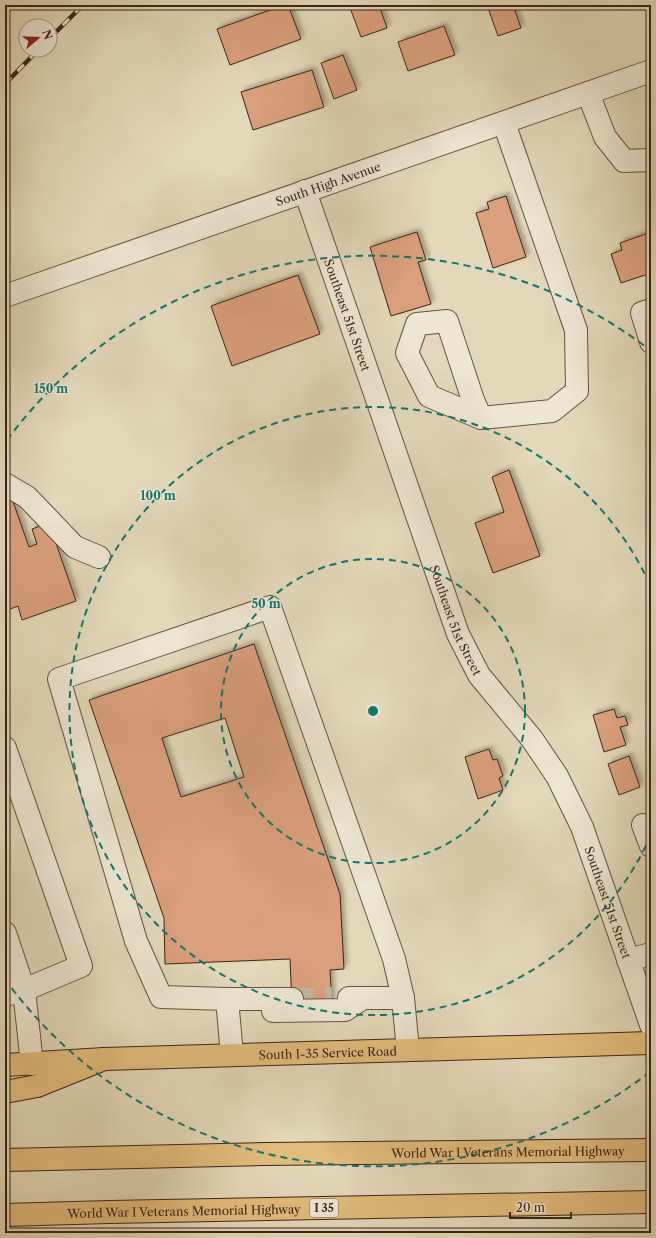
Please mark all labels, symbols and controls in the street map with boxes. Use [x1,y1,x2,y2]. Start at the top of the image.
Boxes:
north arrow [18,18,58,58]
text: N [39,28,56,42]
street label: South High Avenue [273,158,383,209]
street label: Southeast 51st Street [321,257,374,374]
text: 150 m [34,381,68,396]
text: 100 m [140,488,176,503]
street label: Southeast 51st Street [427,563,486,678]
text: 50 m [251,596,281,611]
centre of rings [366,704,380,718]
street label: Southeast 51st Street [582,844,635,961]
street label: South I-35 Service Road [258,1043,398,1062]
street label: World War I Veterans Memorial Highway [390,1143,625,1160]
scale bar [510,1194,571,1220]
road number: I 35 [310,1199,338,1217]
text: 20 m [516,1200,545,1215]
street label: World War I Veterans Memorial Highway [66,1201,301,1221]

